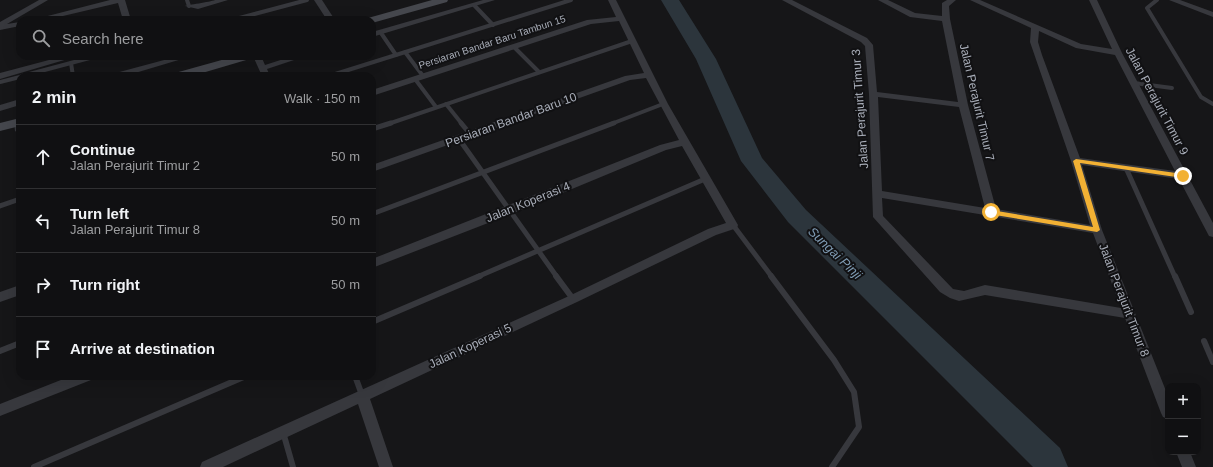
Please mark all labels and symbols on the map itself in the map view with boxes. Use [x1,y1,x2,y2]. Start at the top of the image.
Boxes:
street label: Persiaran Bandar Baru Tambun 15 [417,13,567,71]
street label: Jalan Perajurit Timur 7 [957,42,997,162]
street label: Jalan Perajurit Timur 9 [1123,45,1192,158]
street label: Jalan Perajurit Timur 3 [849,48,871,169]
street label: Persiaran Bandar Baru 10 [443,90,579,150]
route end [1174,167,1192,185]
street label: Jalan Koperasi 4 [484,179,572,225]
route start [982,203,1000,221]
water label: Sungai Pinji [805,224,866,283]
street label: Jalan Perajurit Timur 8 [1096,241,1152,359]
street label: Jalan Koperasi 5 [427,321,514,371]

